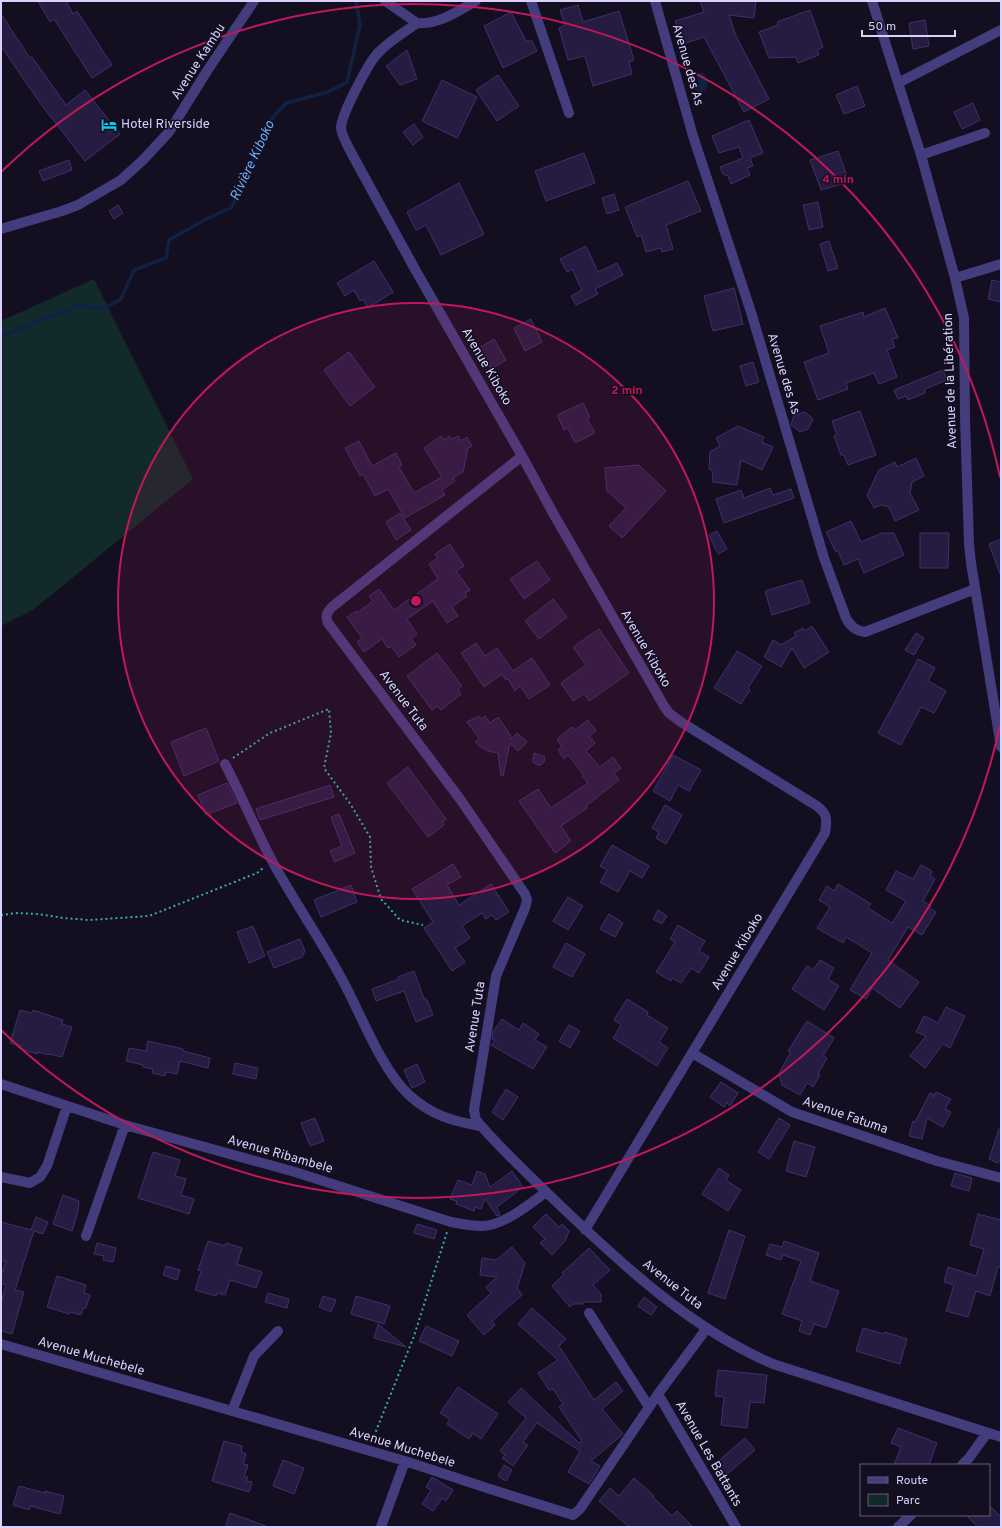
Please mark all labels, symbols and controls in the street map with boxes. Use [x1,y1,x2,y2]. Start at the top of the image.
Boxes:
scale bar [862,12,955,38]
text: 50 m [868,19,896,35]
street label: Avenue Kambu [168,21,230,103]
street label: Avenue des As [668,22,706,108]
hotel icon: Hotel Riverside [100,116,118,134]
place label: Hotel Riverside [121,117,210,133]
water label: Rivière Kiboko [227,118,279,204]
text: 4 min [822,172,854,188]
street label: Avenue de la Libération [941,313,961,449]
street label: Avenue Kiboko [457,325,515,409]
street label: Avenue des As [763,331,803,417]
text: 2 min [611,383,643,399]
centre of rings [409,594,423,608]
street label: Avenue Kiboko [616,607,674,691]
street label: Avenue Tuta [375,667,431,735]
street label: Avenue Kiboko [709,911,767,993]
street label: Avenue Tuta [462,980,490,1054]
street label: Avenue Fatuma [800,1094,890,1138]
street label: Avenue Ribambele [225,1132,335,1178]
street label: Avenue Tuta [639,1257,705,1313]
street label: Avenue Muchebele [36,1334,146,1380]
street label: Avenue Les Battants [671,1398,745,1510]
street label: Avenue Muchebele [347,1424,457,1472]
legend [860,1464,990,1516]
text: Route [896,1473,928,1489]
text: Parc [896,1493,920,1509]

